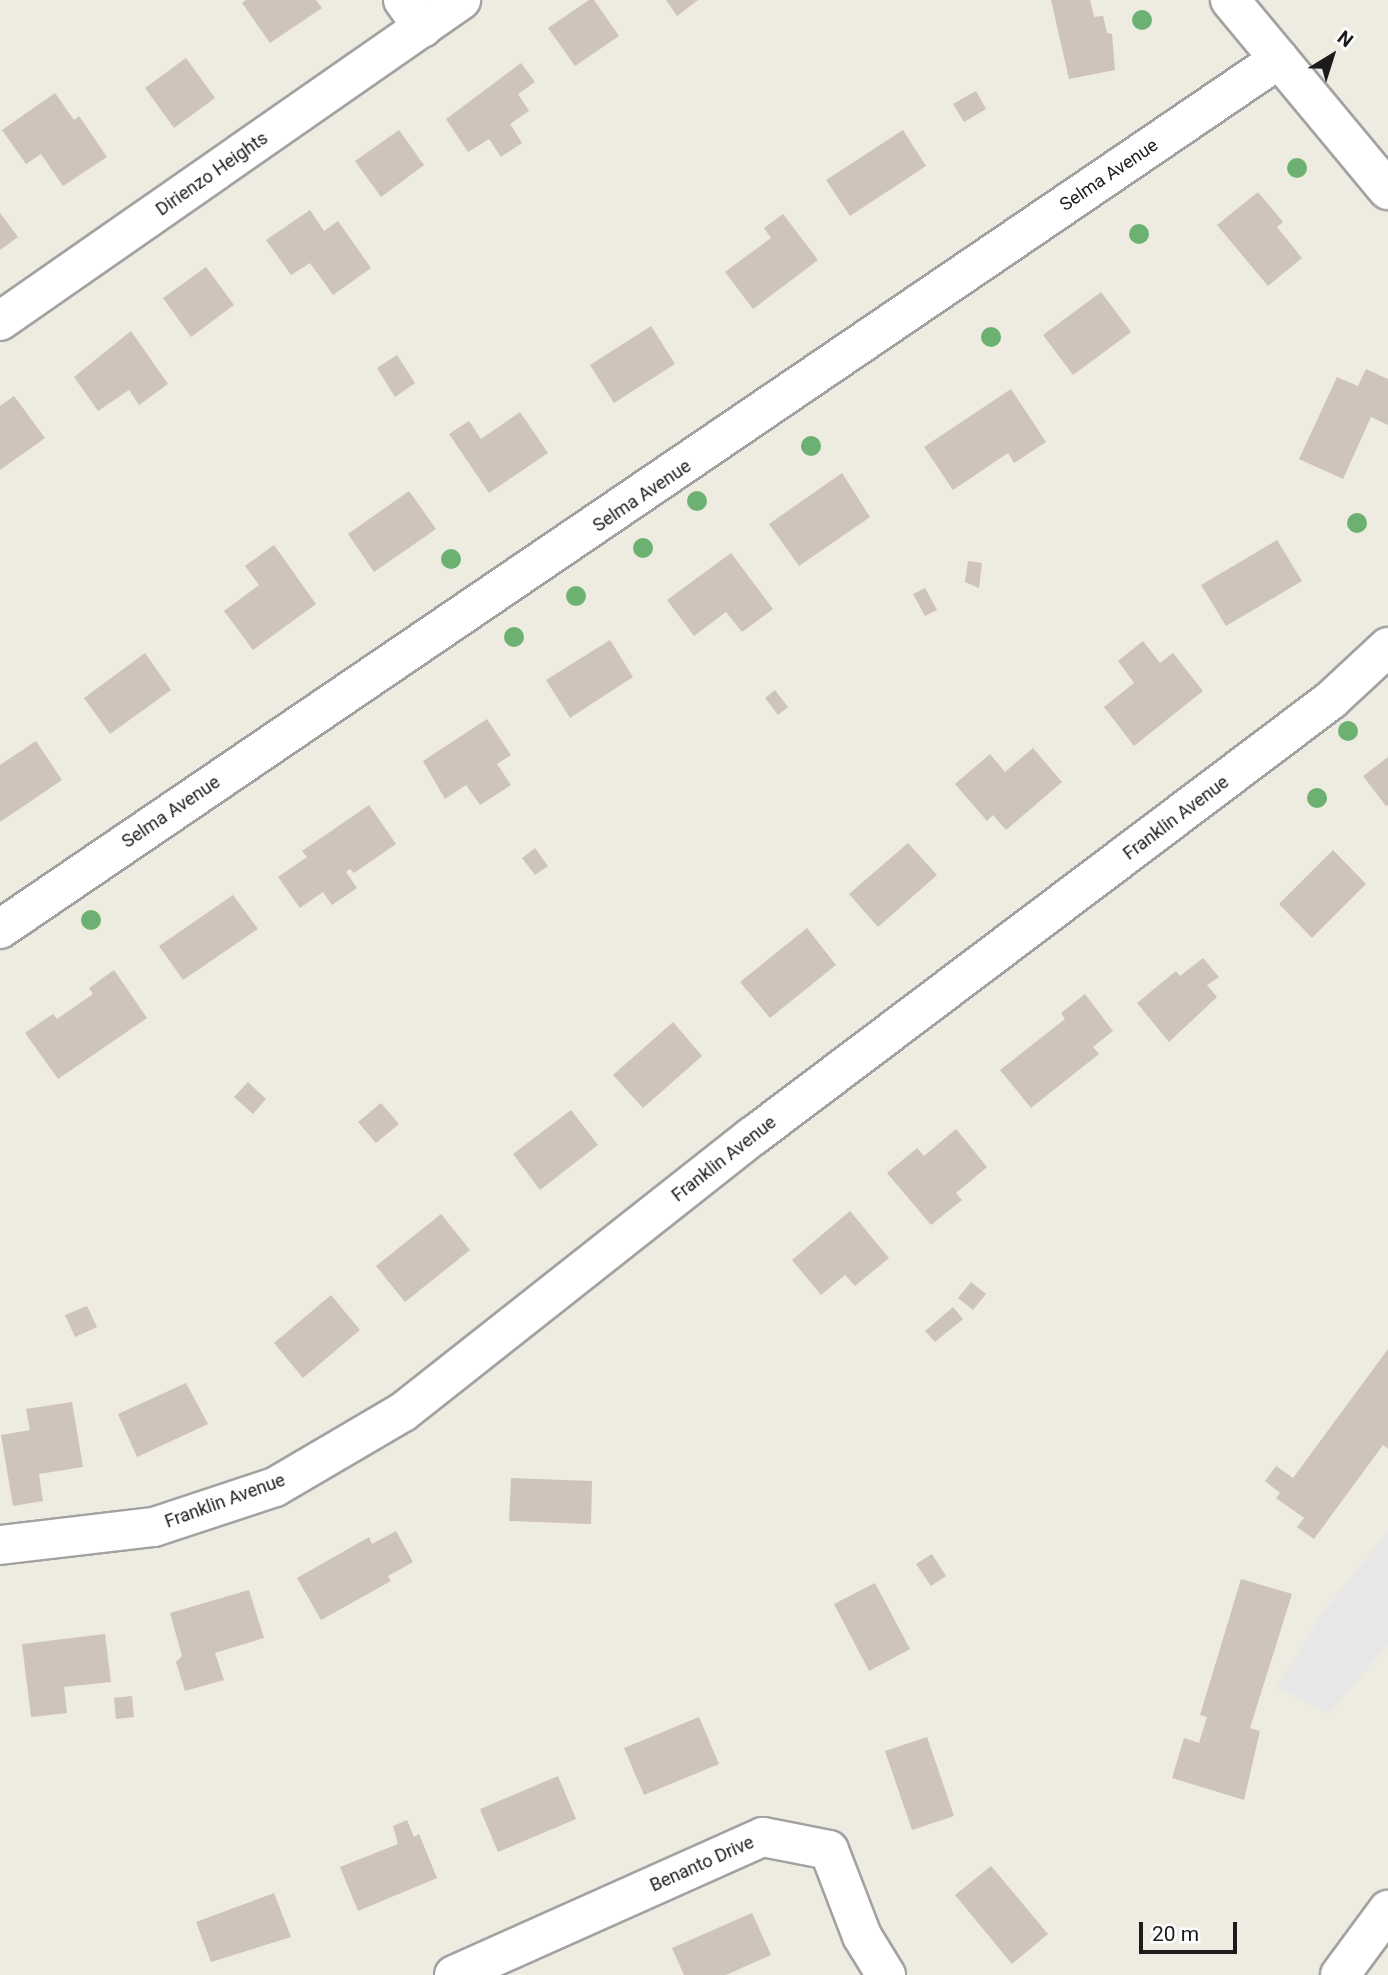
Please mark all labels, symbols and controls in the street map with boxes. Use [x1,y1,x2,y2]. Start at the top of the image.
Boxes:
north arrow [1297,21,1367,91]
text: N [1333,26,1358,52]
street label: Dirienzo Heights [152,127,272,221]
street label: Selma Avenue [1056,134,1162,216]
street label: Selma Avenue [589,455,695,537]
street label: Selma Avenue [118,771,224,853]
street label: Franklin Avenue [1119,771,1233,865]
street label: Franklin Avenue [668,1112,780,1206]
street label: Franklin Avenue [162,1469,288,1533]
street label: Benanto Drive [647,1831,757,1897]
scale bar [1143,1909,1241,1953]
text: 20 m [1152,1922,1199,1946]

